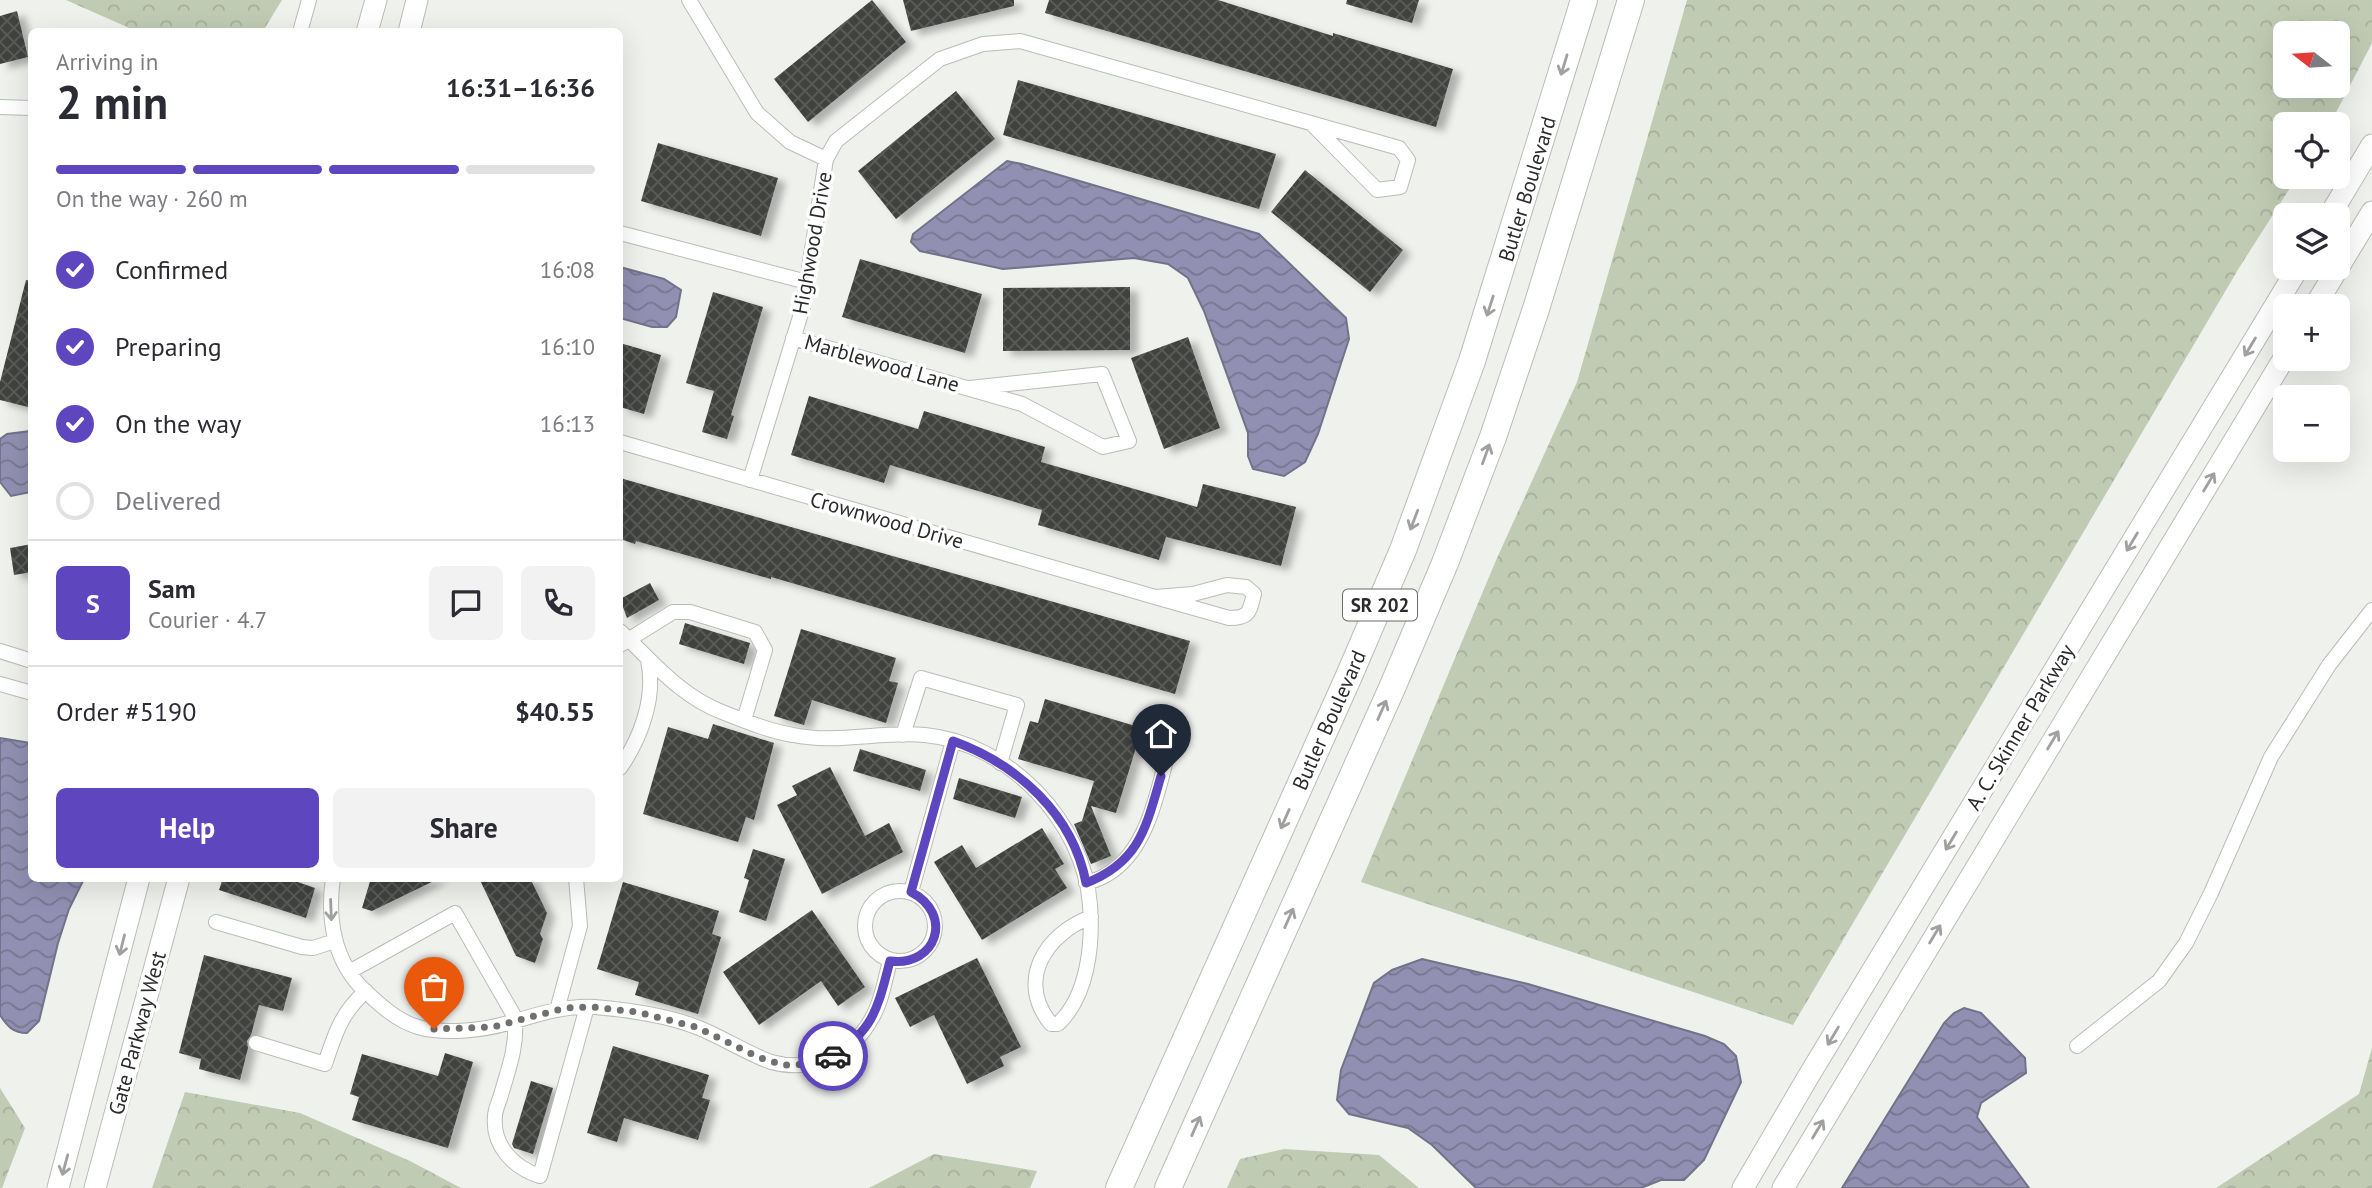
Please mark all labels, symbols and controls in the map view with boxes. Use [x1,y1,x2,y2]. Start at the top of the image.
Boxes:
north arrow [2273,21,2350,98]
map controls [2273,21,2350,462]
text: Arriving in [56,47,158,76]
one-way arrow [1557,54,1570,76]
text: 16:31–16:36 [446,71,595,104]
text: 2 min [56,72,168,132]
button: locate [2273,112,2350,189]
street label: Butler Boulevard [1492,113,1562,265]
street label: Highwood Drive [786,170,838,316]
text: On the way · 260 m [56,184,248,213]
button: layers [2273,203,2350,280]
icon: check [56,251,94,289]
text: Confirmed [115,253,228,286]
text: 16:08 [540,255,595,284]
button: + [2273,294,2350,371]
one-way arrow [1483,295,1496,317]
icon: check [56,328,94,366]
street label: Marblewood Lane [802,328,962,398]
text: Preparing [115,330,222,363]
text: 16:10 [540,332,595,361]
one-way arrow [2243,337,2257,357]
button: − [2273,385,2350,462]
icon: check [56,405,94,443]
text: On the way [115,407,241,440]
text: 16:13 [540,409,595,438]
one-way arrow [1481,444,1493,466]
one-way arrow [2202,473,2216,493]
text: Delivered [115,484,221,517]
street label: Crownwood Drive [807,485,967,555]
one-way arrow [1407,509,1420,531]
one-way arrow [2125,531,2139,551]
button: chat [429,566,503,640]
button: phone [521,566,595,640]
text: Sam [148,572,196,605]
text: S [86,587,100,620]
road number: SR 202 [1343,590,1417,620]
text: Courier · 4.7 [148,605,267,634]
street label: A. C. Skinner Parkway [1960,639,2080,815]
street label: Butler Boulevard [1286,646,1372,794]
text: Order #5190 [56,695,196,728]
text: $40.55 [515,695,595,728]
one-way arrow [1376,700,1389,722]
pin [1131,704,1191,776]
icon: home [1142,715,1180,753]
one-way arrow [2046,730,2060,750]
button: Help [56,788,319,868]
button: Share [333,788,595,868]
one-way arrow [1278,808,1291,829]
one-way arrow [1944,831,1958,851]
one-way arrow [325,898,338,920]
one-way arrow [1283,908,1296,929]
one-way arrow [1928,925,1942,945]
one-way arrow [115,933,128,956]
street label: Gate Parkway West [102,948,172,1118]
pin [404,957,464,1029]
icon: bag [415,968,453,1006]
courier [798,1021,868,1091]
one-way arrow [1826,1025,1840,1045]
icon: car [814,1037,852,1075]
one-way arrow [1190,1116,1203,1137]
one-way arrow [1811,1120,1825,1140]
one-way arrow [58,1153,71,1176]

